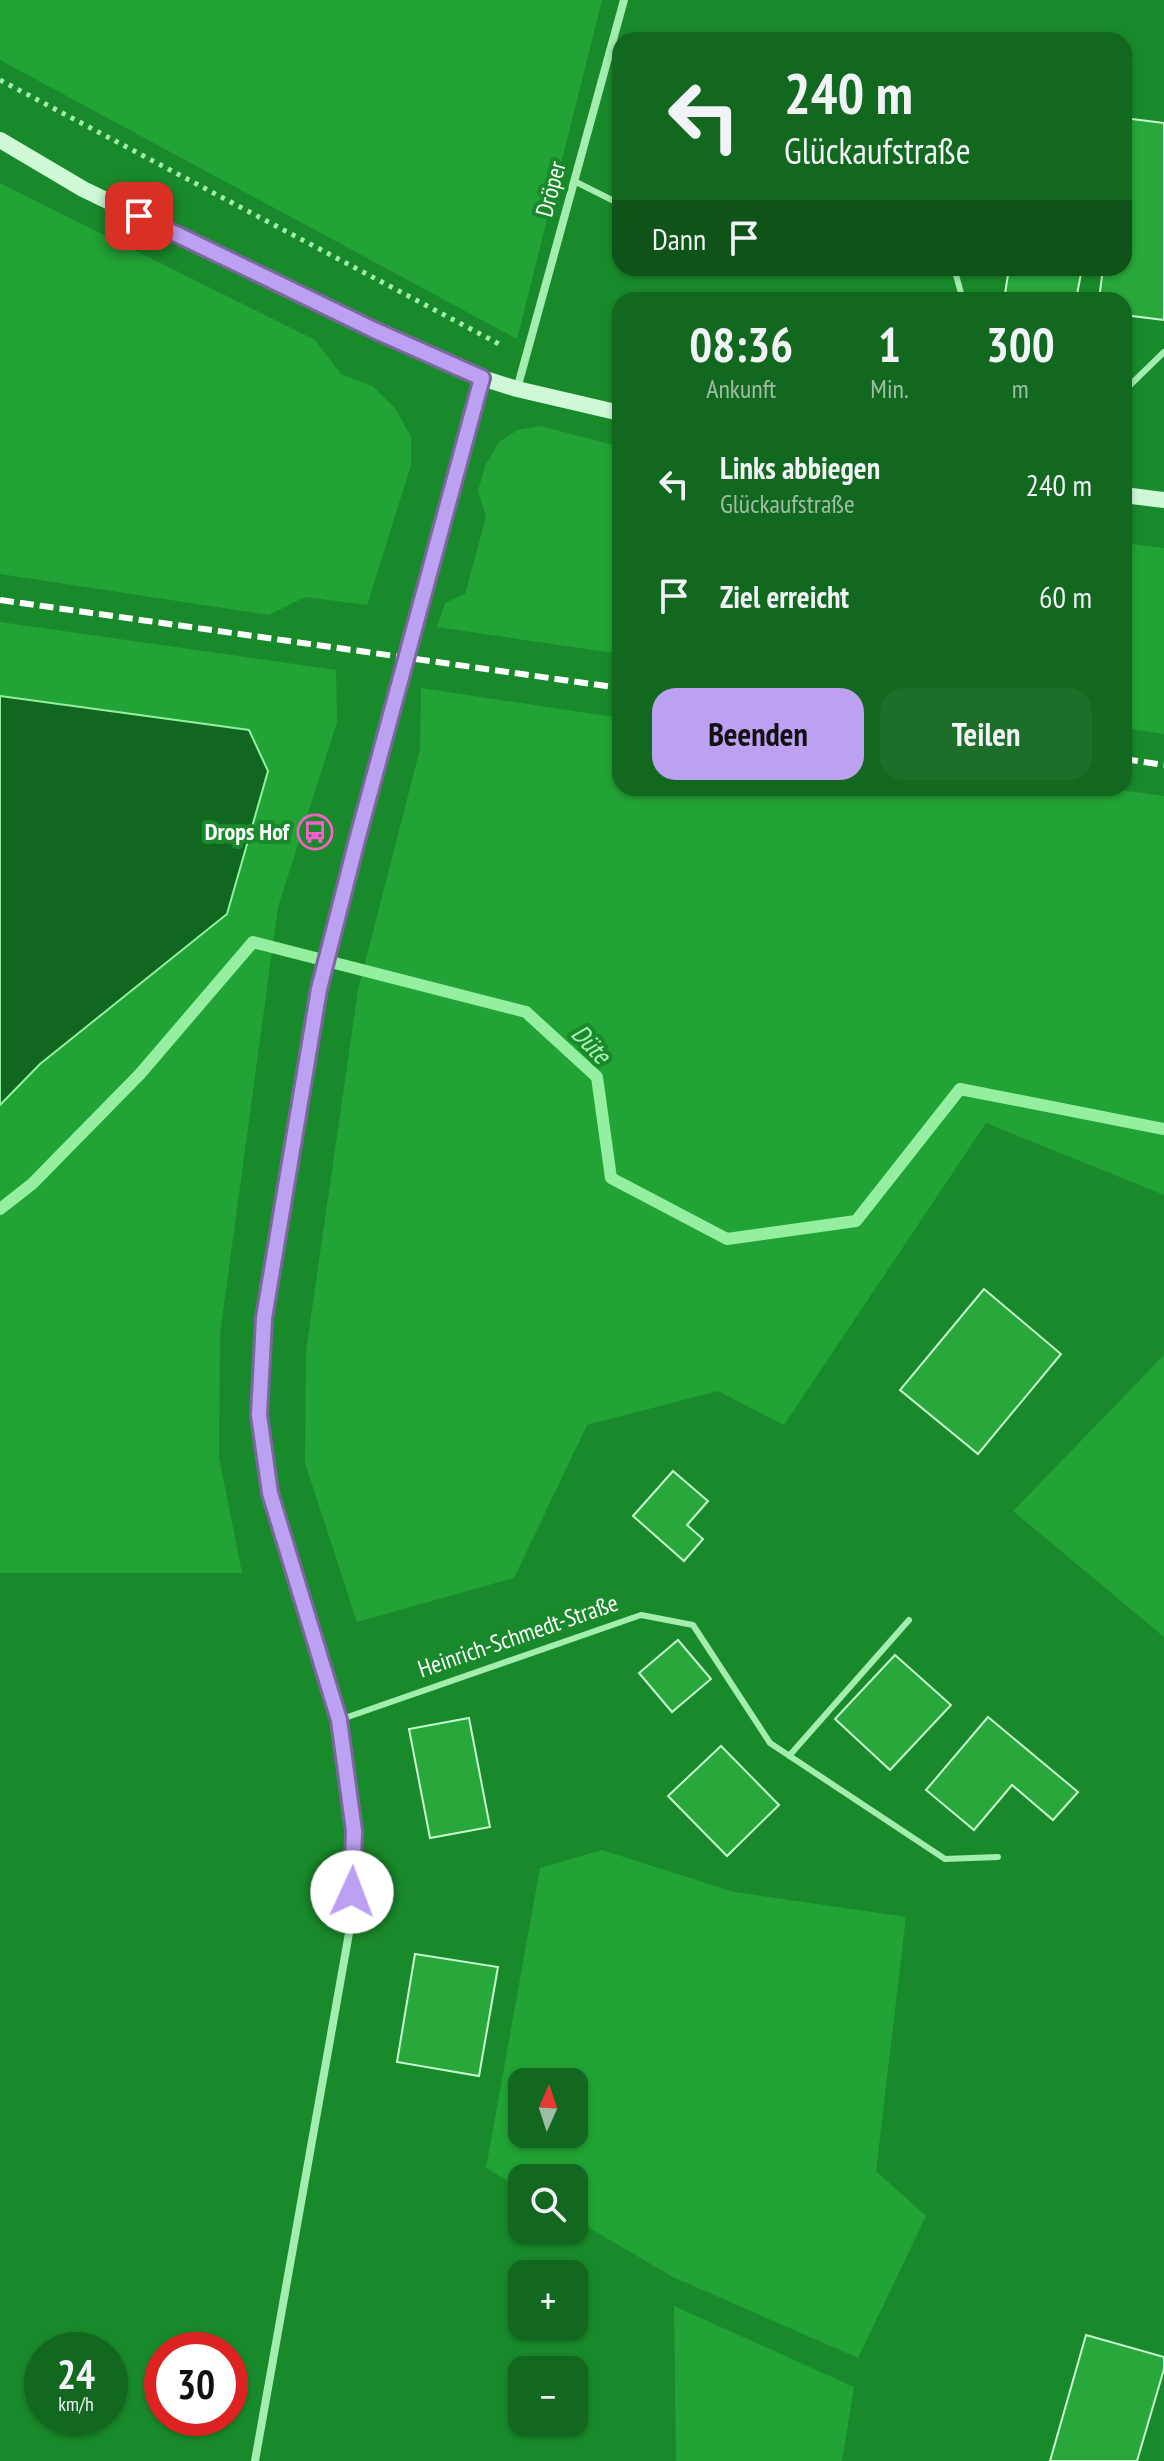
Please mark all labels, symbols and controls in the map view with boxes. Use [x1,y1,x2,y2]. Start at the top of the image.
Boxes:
text: 240 m [784,57,913,129]
icon: left [652,64,756,168]
text: Glückaufstraße [784,127,971,174]
street label: Dröper [528,157,573,220]
pin [105,182,173,250]
icon: arrive [117,194,161,238]
icon: arrive [722,216,766,260]
text: Dann [652,219,706,258]
text: 08:36 [689,313,793,375]
text: 1 [878,313,901,375]
text: 300 [986,313,1055,375]
text: Ankunft [706,372,776,405]
text: Min. [870,372,909,405]
text: m [1012,372,1029,405]
text: Links abbiegen [720,448,880,487]
icon: left [652,462,696,506]
text: 240 m [1026,465,1092,504]
text: Glückaufstraße [720,487,855,520]
icon: arrive [652,574,696,618]
text: Ziel erreicht [720,577,849,616]
text: 60 m [1039,577,1092,616]
button: Beenden [652,688,864,780]
button: Teilen [880,688,1092,780]
bus stop icon: Drops Hof [296,813,334,851]
place label: Drops Hof [205,816,291,847]
water label: Düte [565,1017,620,1072]
street label: Heinrich-Schmedt-Straße [414,1587,622,1684]
position arrow [310,1850,394,1934]
north arrow [508,2068,588,2148]
map controls [508,2068,588,2436]
button: search [508,2164,588,2244]
button: + [508,2260,588,2340]
speed limit sign: 30 [144,2332,248,2436]
text: 24 [57,2348,95,2400]
button: − [508,2356,588,2436]
text: km/h [58,2391,94,2417]

